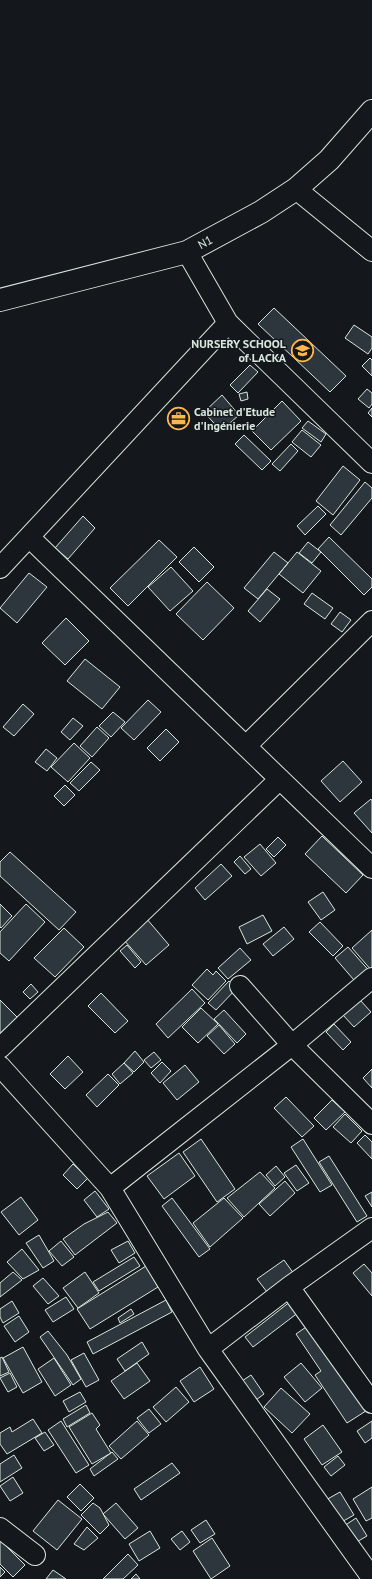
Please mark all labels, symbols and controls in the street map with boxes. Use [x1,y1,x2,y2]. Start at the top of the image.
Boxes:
street label: N1 [195,232,215,252]
place label: NURSERY SCHOOL of LACKA [191,336,287,365]
school or university icon: NURSERY SCHOOL of LACKA [289,337,315,363]
place label: Cabinet d'Etude d'Ingénierie [194,404,275,433]
office icon: Cabinet d'Etude d'Ingénierie [165,405,191,431]

